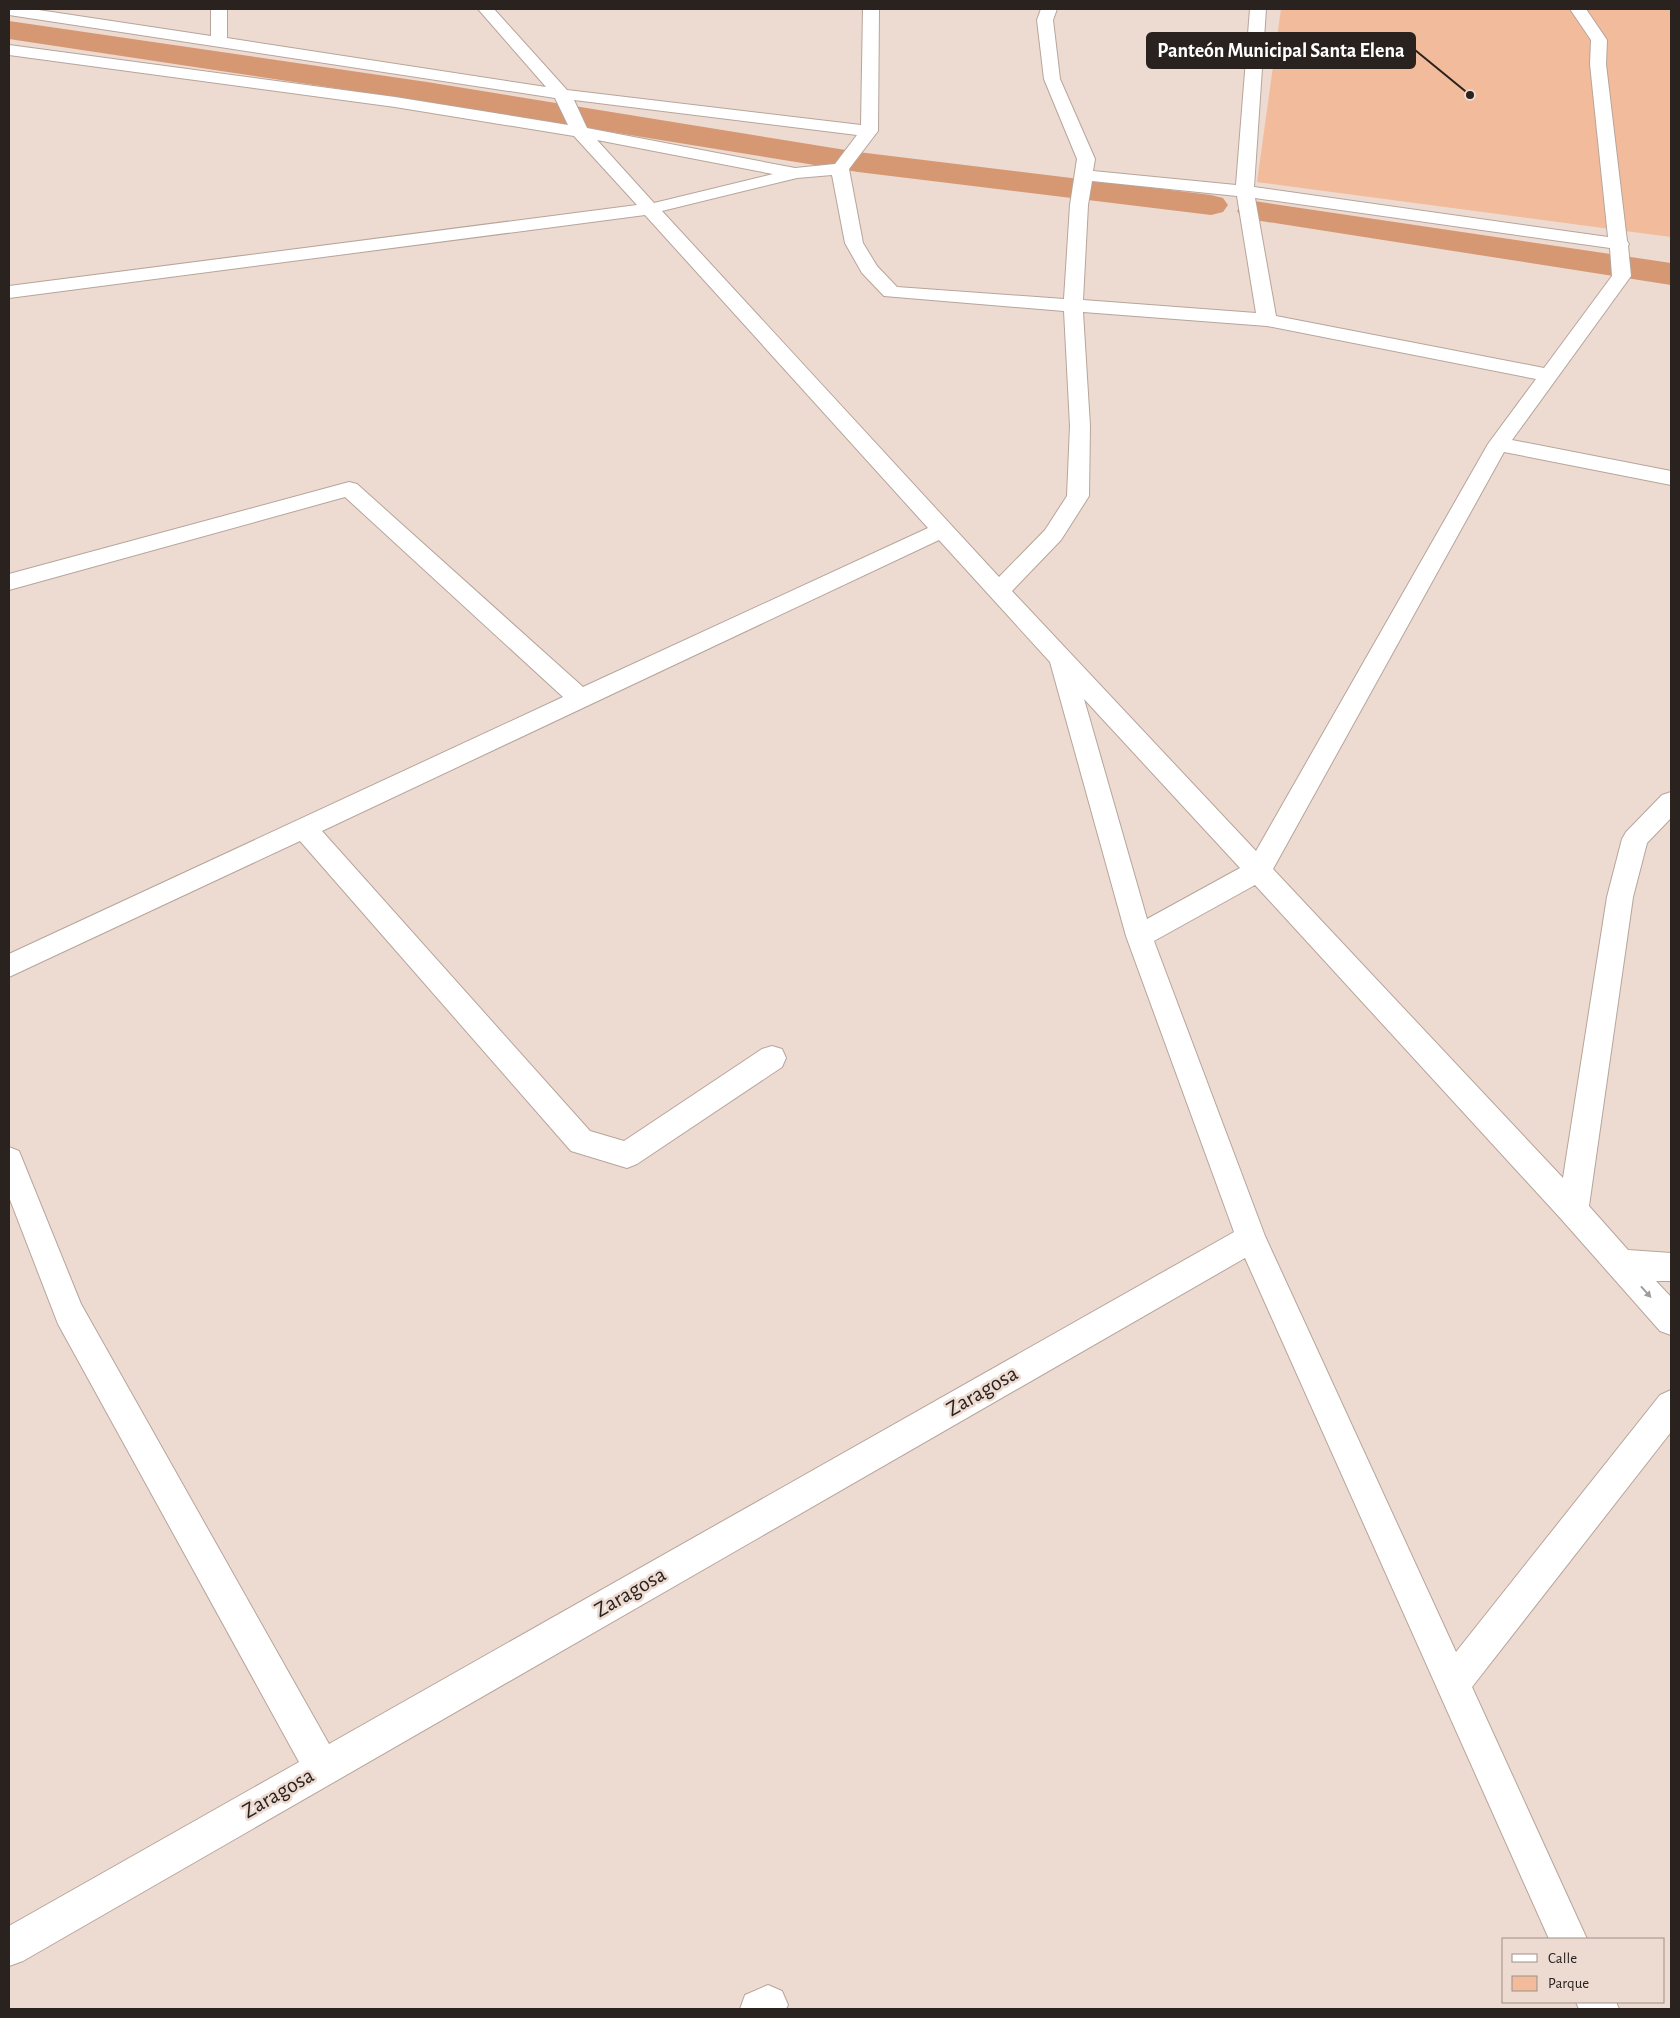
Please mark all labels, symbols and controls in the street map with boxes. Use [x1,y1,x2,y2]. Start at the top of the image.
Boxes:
callout: Panteón Municipal Santa Elena [1147,33,1415,68]
text: Panteón Municipal Santa Elena [1157,41,1405,61]
one-way arrow [1641,1285,1652,1298]
street label: Zaragosa [943,1362,1021,1420]
street label: Zaragosa [591,1563,669,1621]
street label: Zaragosa [239,1764,317,1822]
legend [1502,1938,1665,2003]
text: Calle [1548,1951,1577,1966]
text: Parque [1548,1976,1589,1991]

